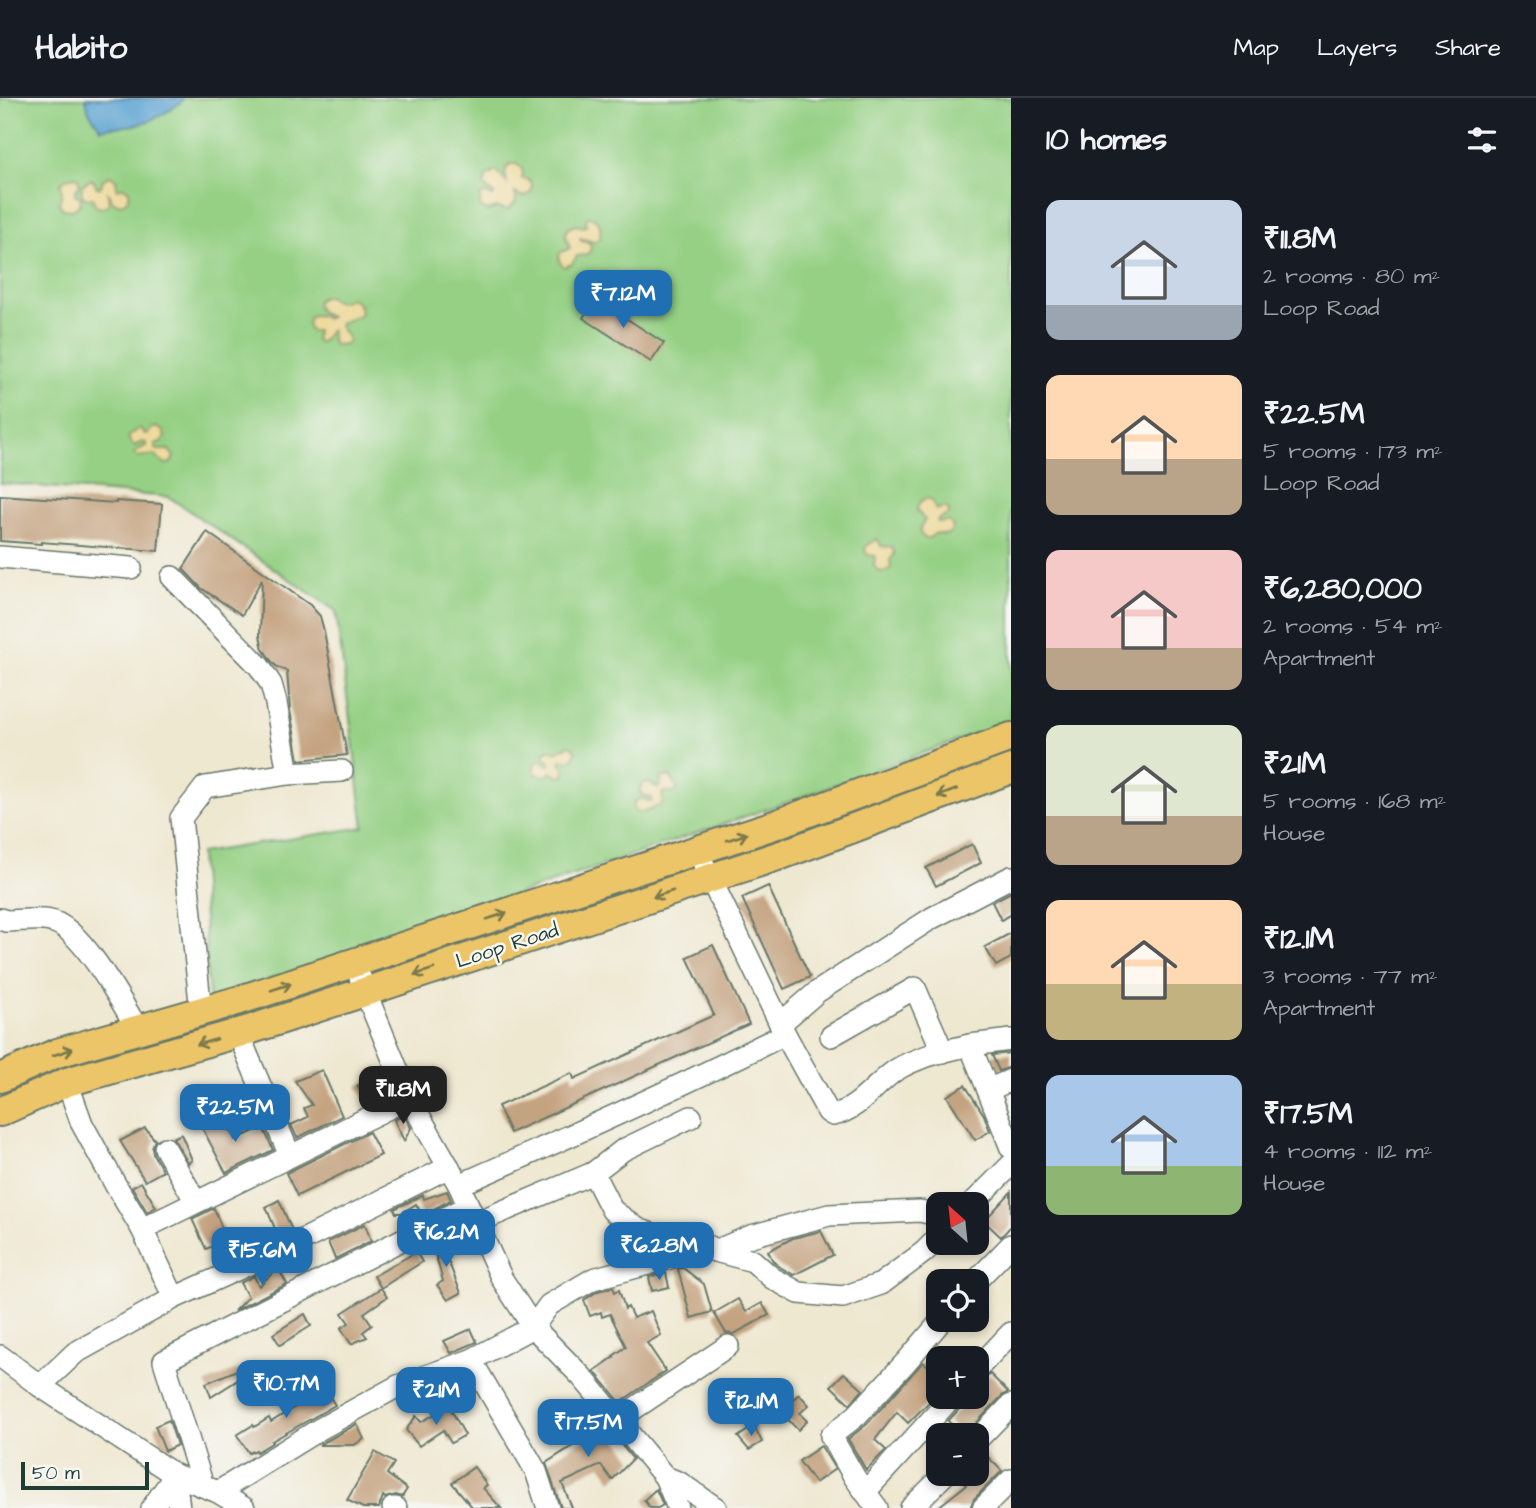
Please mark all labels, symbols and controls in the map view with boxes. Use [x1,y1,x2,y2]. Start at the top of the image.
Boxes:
text: Habito [35,25,127,71]
text: Map [1234,31,1279,65]
text: Layers [1317,31,1397,65]
text: Share [1435,31,1501,65]
text: 10 homes [1046,119,1167,161]
icon: filters [1463,121,1501,159]
text: ₹11.8M [1263,218,1336,260]
icon: home [1102,228,1186,312]
text: 2 rooms · 80 m² [1263,260,1440,292]
pin: ₹7.12M [566,271,680,330]
text: ₹7.12M [590,277,656,309]
text: Loop Road [1263,292,1380,324]
text: ₹22.5M [1263,393,1365,435]
icon: home [1102,403,1186,487]
text: 5 rooms · 173 m² [1263,435,1443,467]
text: Loop Road [1263,467,1380,499]
text: ₹6,280,000 [1263,568,1422,610]
icon: home [1102,578,1186,662]
text: 2 rooms · 54 m² [1263,610,1443,642]
text: Apartment [1263,642,1375,674]
text: ₹21M [1263,743,1326,785]
icon: home [1102,753,1186,837]
text: 5 rooms · 168 m² [1263,785,1446,817]
one-way arrow [937,788,959,800]
text: House [1263,817,1326,849]
one-way arrow [725,830,747,843]
one-way arrow [653,888,675,901]
one-way arrow [486,909,508,922]
street label: Loop Road [452,915,563,977]
text: ₹12.1M [1263,918,1334,960]
icon: home [1102,928,1186,1012]
text: 3 rooms · 77 m² [1263,960,1438,992]
one-way arrow [413,966,435,979]
one-way arrow [269,980,291,992]
text: Apartment [1263,992,1375,1024]
one-way arrow [197,1036,219,1049]
one-way arrow [52,1045,74,1058]
pin: ₹11.8M [346,1066,460,1126]
text: ₹11.8M [375,1073,431,1105]
pin: ₹22.5M [178,1084,292,1144]
text: ₹22.5M [196,1091,274,1123]
text: ₹17.5M [1263,1093,1353,1135]
icon: home [1102,1103,1186,1187]
text: 4 rooms · 112 m² [1263,1135,1432,1167]
text: House [1263,1167,1326,1199]
north arrow [926,1192,989,1255]
map controls [926,1192,989,1486]
pin: ₹16.2M [389,1210,503,1269]
text: ₹16.2M [413,1216,479,1248]
pin: ₹6.28M [602,1222,716,1282]
pin: ₹15.6M [205,1228,319,1287]
text: ₹6.28M [620,1229,698,1261]
text: ₹15.6M [227,1234,297,1266]
button: locate [926,1269,989,1332]
button: + [926,1346,989,1409]
pin: ₹10.7M [229,1360,343,1420]
text: ₹10.7M [252,1367,320,1399]
pin: ₹21M [395,1368,477,1427]
text: ₹21M [412,1374,460,1406]
pin: ₹12.1M [694,1378,808,1438]
text: ₹12.1M [724,1385,778,1417]
pin: ₹17.5M [531,1400,645,1459]
text: ₹17.5M [554,1406,622,1438]
button: − [926,1423,989,1486]
scale bar [21,1459,149,1491]
text: 50 m [32,1460,80,1487]

